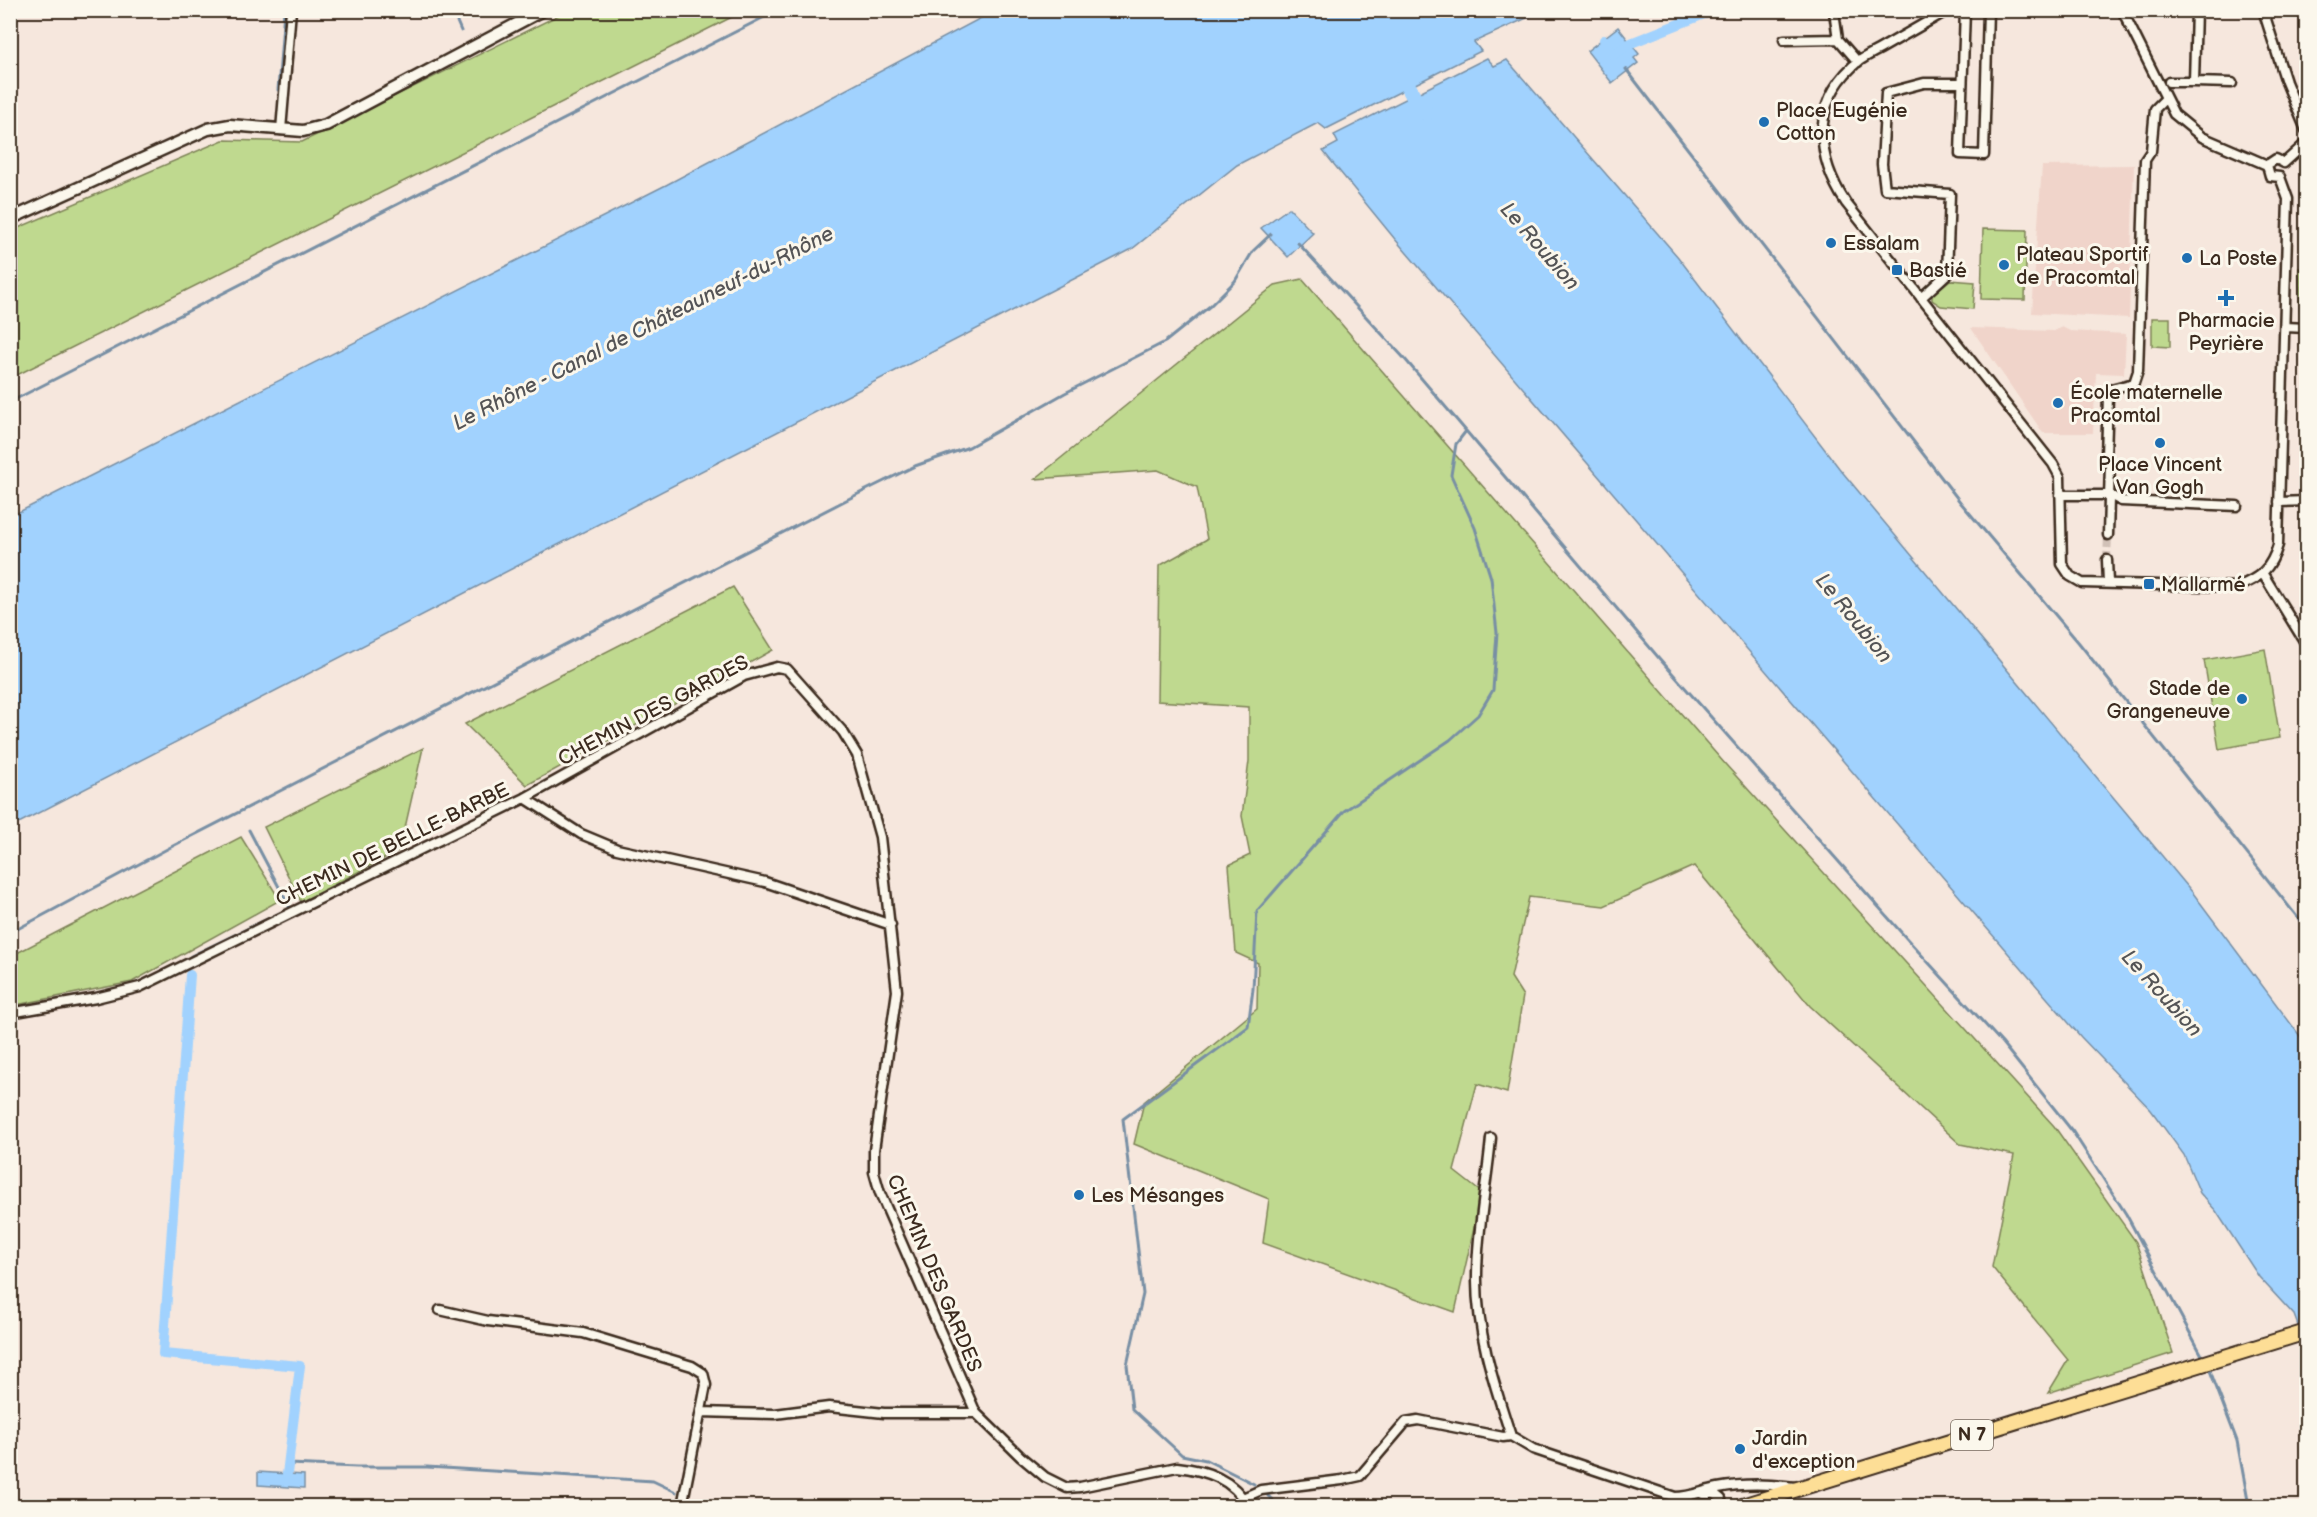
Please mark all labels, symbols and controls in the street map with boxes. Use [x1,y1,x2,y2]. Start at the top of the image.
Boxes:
place label: Place Eugénie Cotton [1776,99,1907,146]
marker: Place Eugénie Cotton [1757,115,1771,129]
water label: Le Roubion [1495,197,1585,295]
water label: Le Rhône - Canal de Châteauneuf-du-Rhône [449,221,838,436]
place label: Essalam [1843,232,1919,256]
marker: Essalam [1824,236,1838,250]
place label: Plateau Sportif de Pracomtal [2016,243,2149,290]
place label: La Poste [2199,247,2277,271]
marker: La Poste [2180,251,2194,265]
marker: Plateau Sportif de Pracomtal [1997,258,2011,272]
place label: Bastié [1909,259,1967,283]
marker: Bastié [1890,263,1904,277]
marker: Pharmacie Peyrière [2219,291,2233,305]
place label: Pharmacie Peyrière [2177,309,2275,356]
place label: École maternelle Pracomtal [2070,380,2223,428]
marker: École maternelle Pracomtal [2051,396,2065,410]
marker: Place Vincent Van Gogh [2153,436,2167,450]
place label: Place Vincent Van Gogh [2098,453,2222,500]
water label: Le Roubion [1810,568,1897,668]
place label: Mallarmé [2161,573,2245,597]
marker: Mallarmé [2142,577,2156,591]
street label: CHEMIN DES GARDES [554,650,753,771]
place label: Stade de Grangeneuve [2107,677,2230,724]
marker: Stade de Grangeneuve [2235,692,2249,706]
street label: CHEMIN DE BELLE-BARBE [272,778,513,912]
water label: Le Roubion [2116,945,2207,1042]
street label: CHEMIN DES GARDES [882,1171,987,1376]
place label: Les Mésanges [1091,1184,1224,1208]
marker: Les Mésanges [1072,1188,1086,1202]
road number: N 7 [1951,1420,1993,1450]
place label: Jardin d'exception [1752,1427,1855,1474]
marker: Jardin d'exception [1733,1442,1747,1456]

